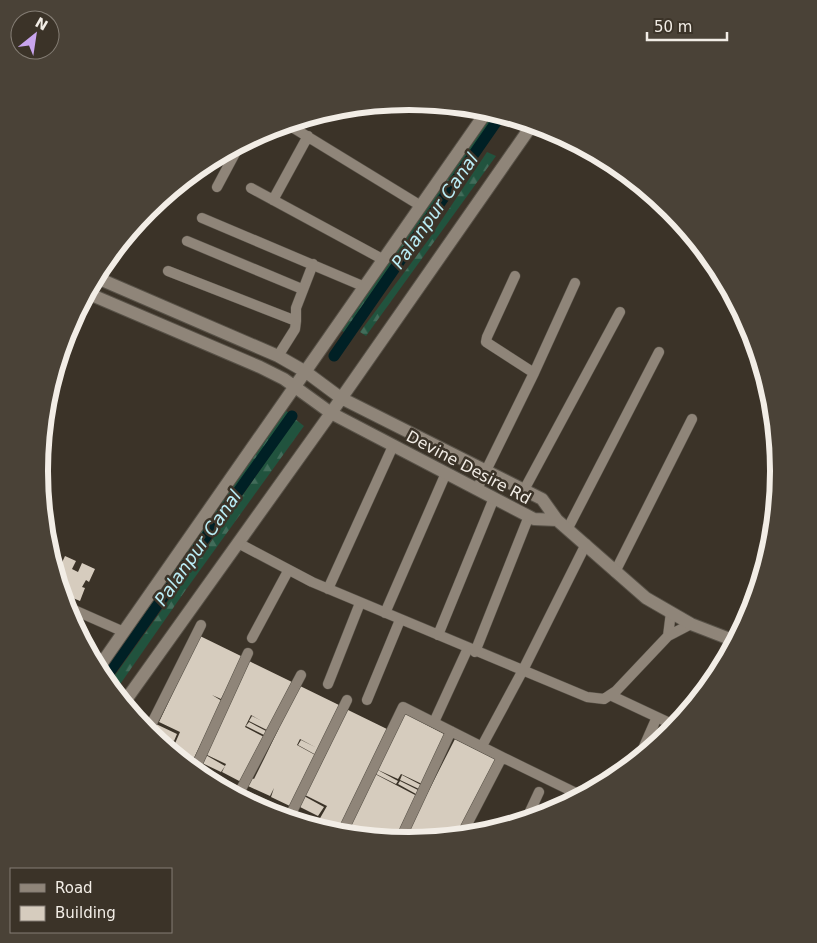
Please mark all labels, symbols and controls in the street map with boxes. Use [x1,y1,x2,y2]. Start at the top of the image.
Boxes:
north arrow [10,10,60,60]
scale bar [647,10,727,42]
text: N [32,14,51,34]
text: 50 m [654,18,692,36]
water label: Palanpur Canal [387,149,482,273]
street label: Devine Desire Rd [403,427,534,508]
water label: Palanpur Canal [150,486,245,610]
legend [10,868,172,933]
text: Road [55,879,93,897]
text: Building [55,904,116,922]

